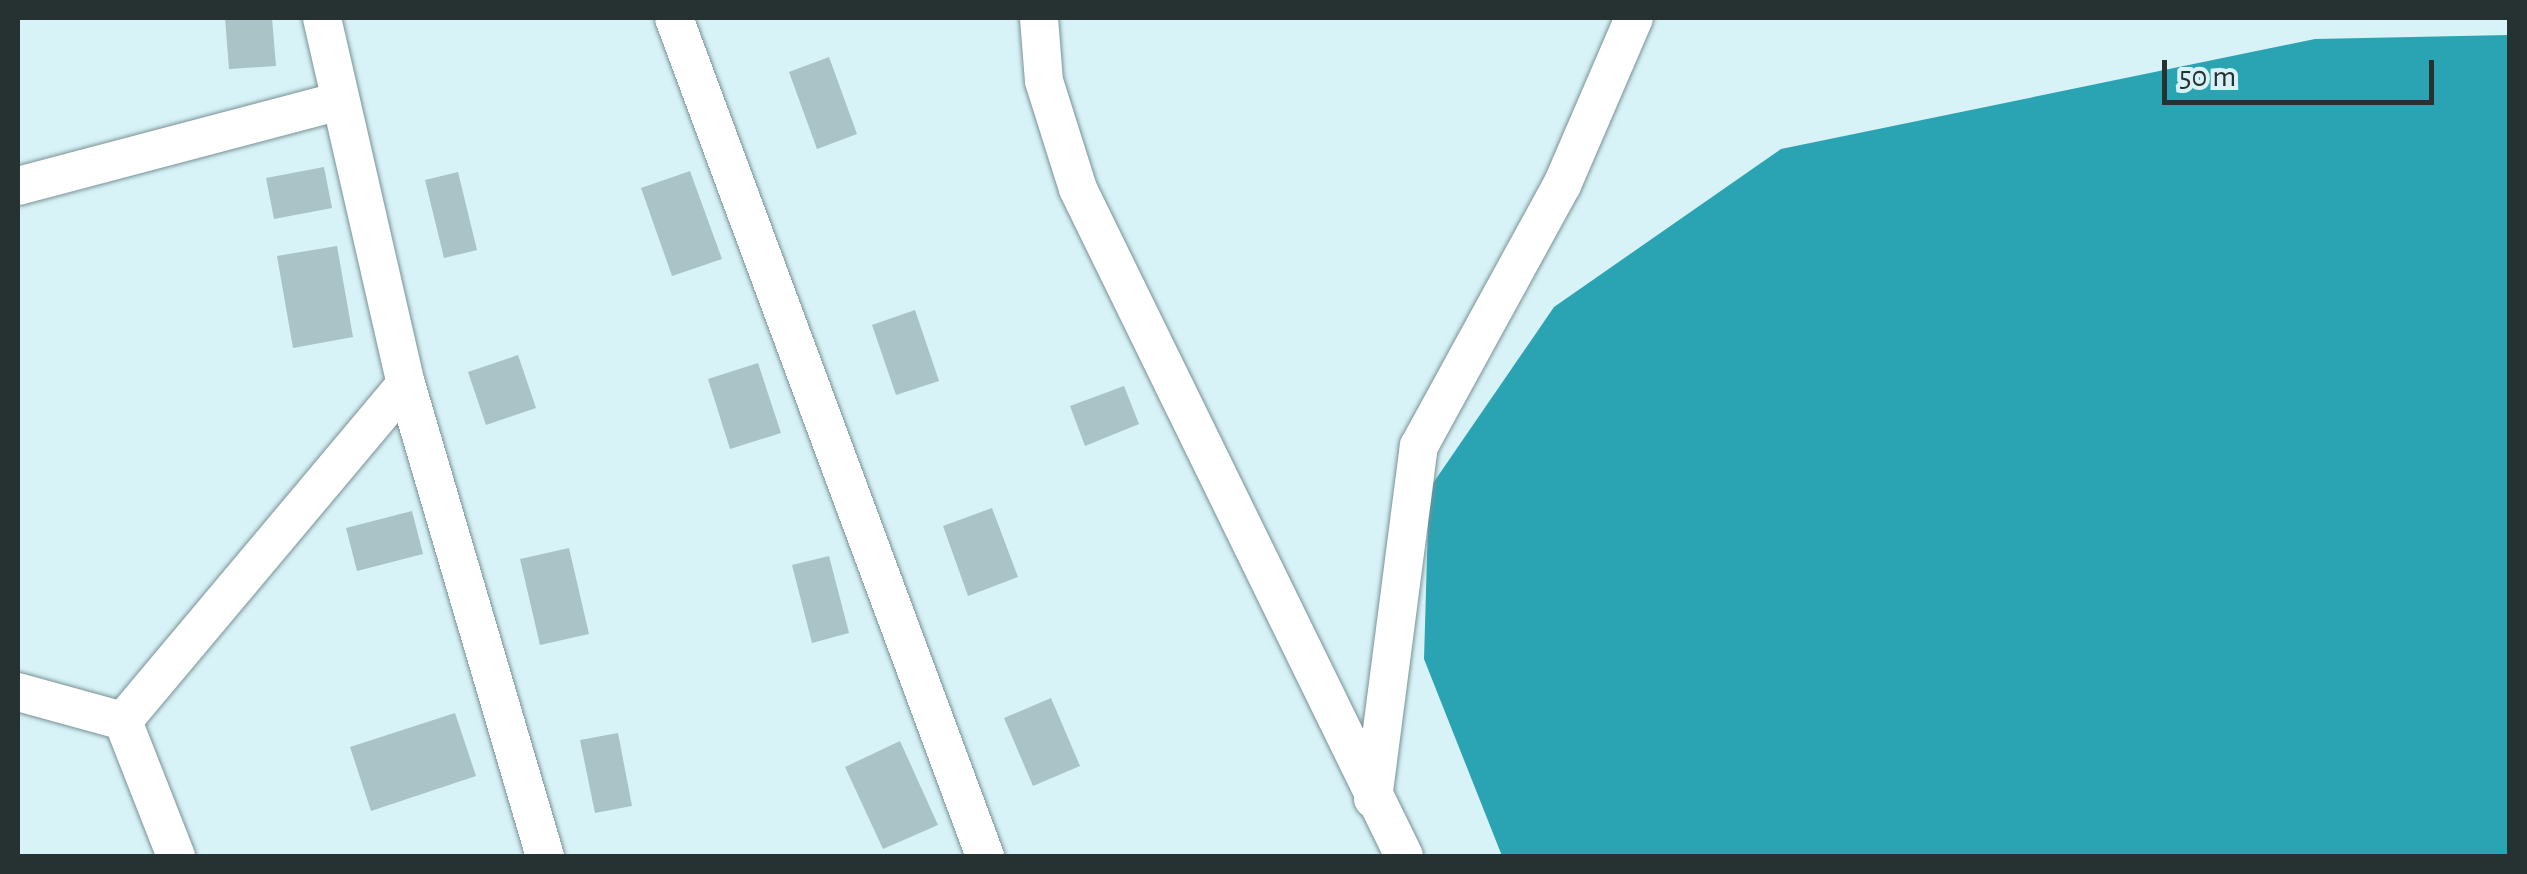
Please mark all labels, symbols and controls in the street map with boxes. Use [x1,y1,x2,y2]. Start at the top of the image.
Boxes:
scale bar [2167,40,2440,102]
text: 50 m [2179,62,2236,92]

